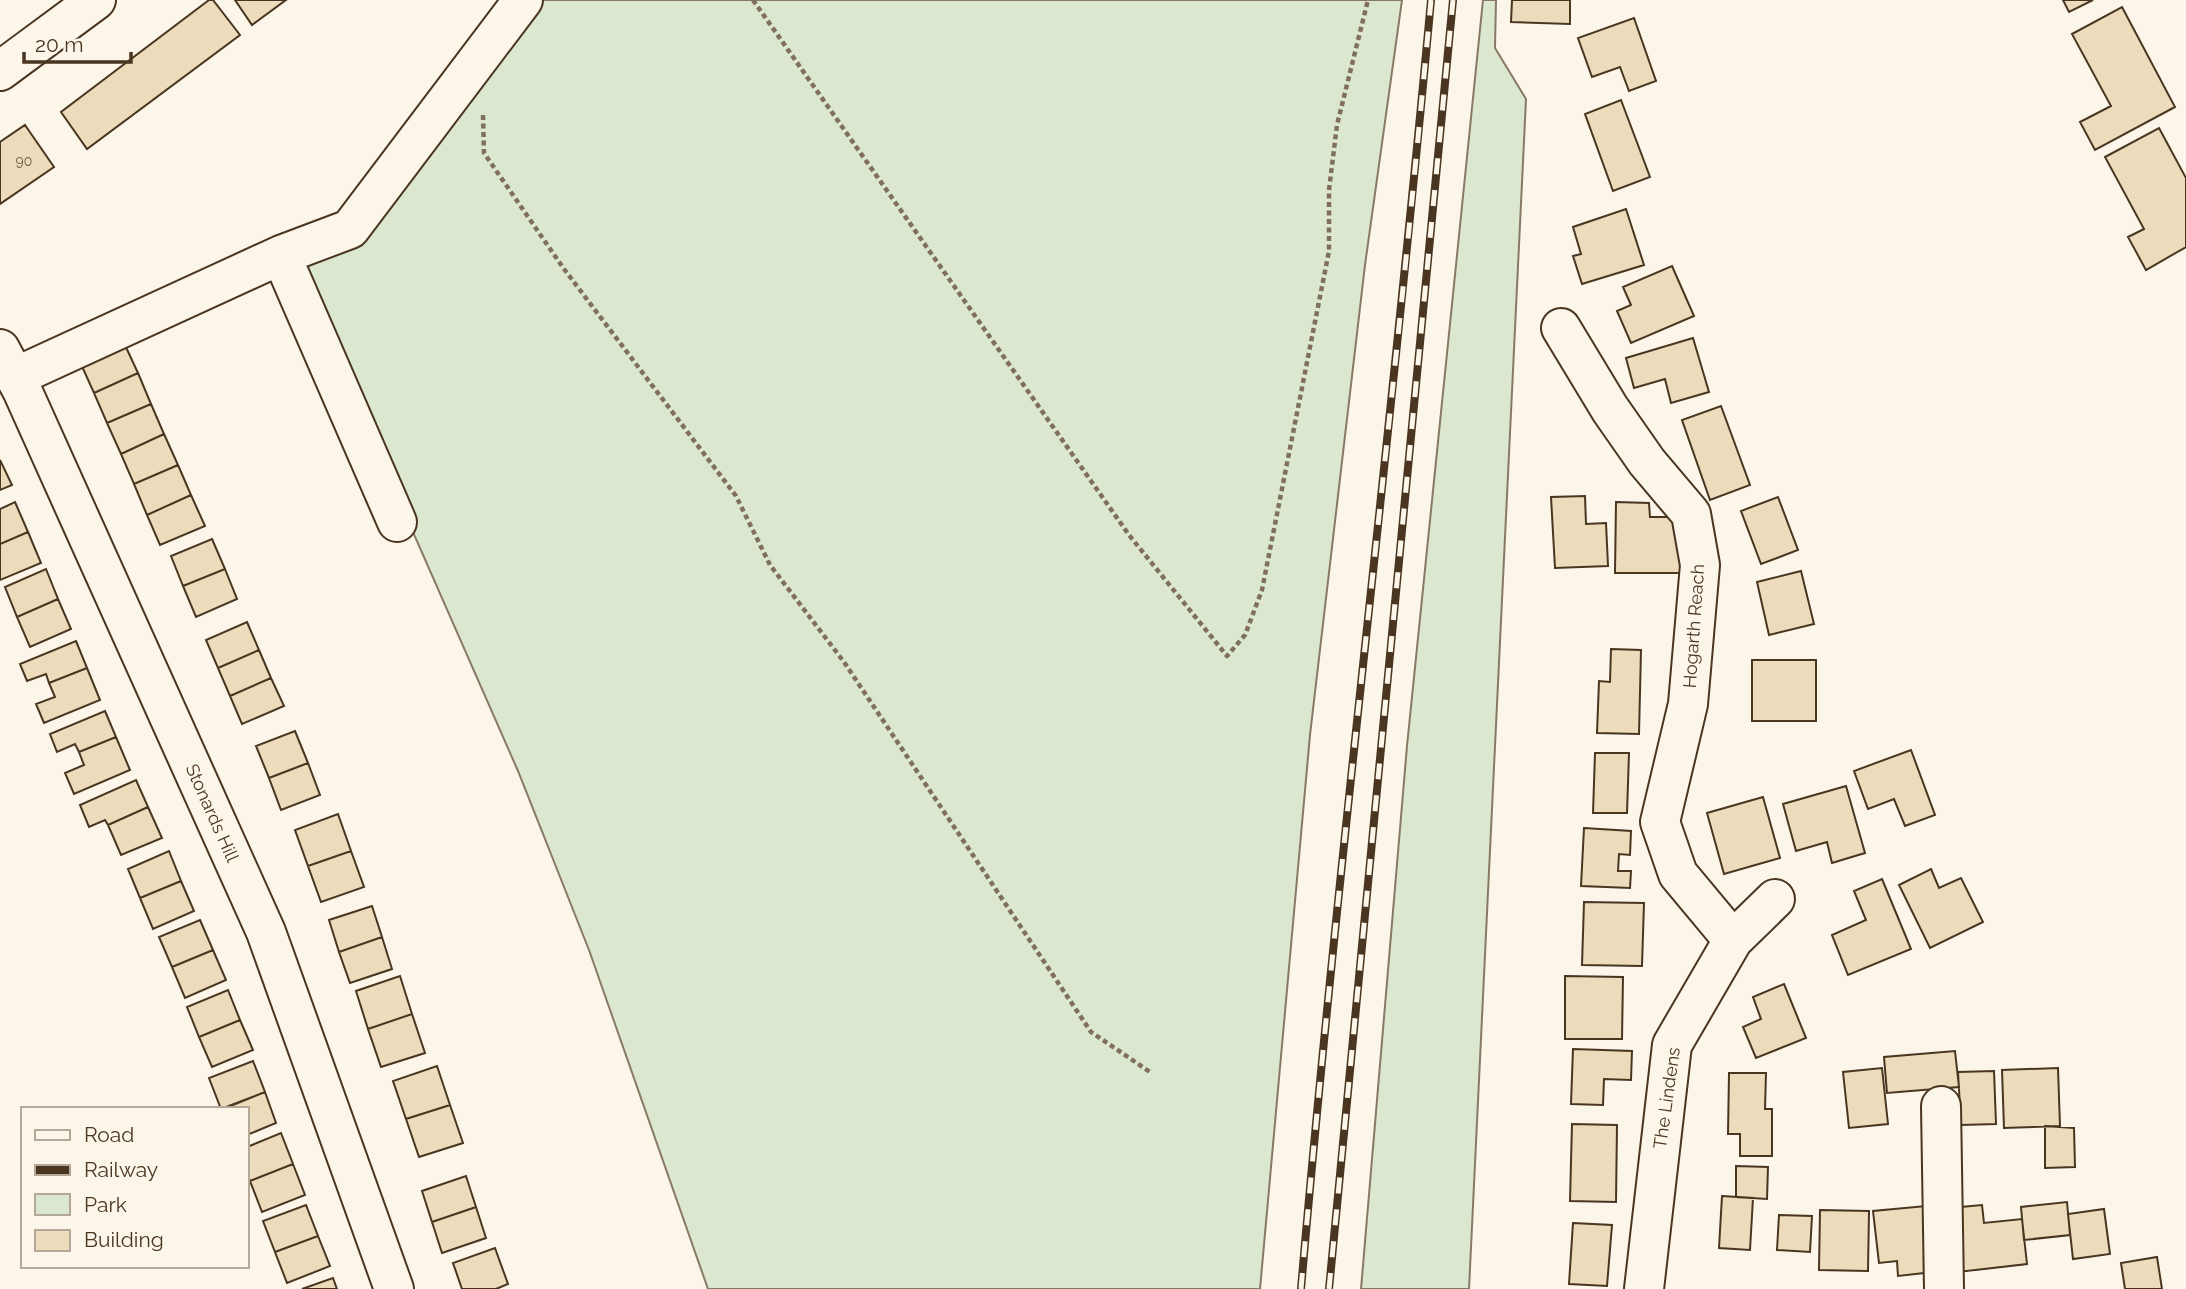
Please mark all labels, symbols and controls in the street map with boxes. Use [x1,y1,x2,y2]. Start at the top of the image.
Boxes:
scale bar [24,21,131,65]
text: 20 m [35,32,83,57]
house number: 90 [16,153,32,169]
street label: Hogarth Reach [1679,563,1708,689]
street label: Stonards Hill [181,760,243,865]
street label: The Lindens [1649,1045,1684,1150]
legend [21,1107,248,1268]
text: Road [84,1122,134,1147]
text: Railway [84,1157,158,1182]
text: Park [84,1192,127,1217]
text: Building [84,1227,164,1252]

